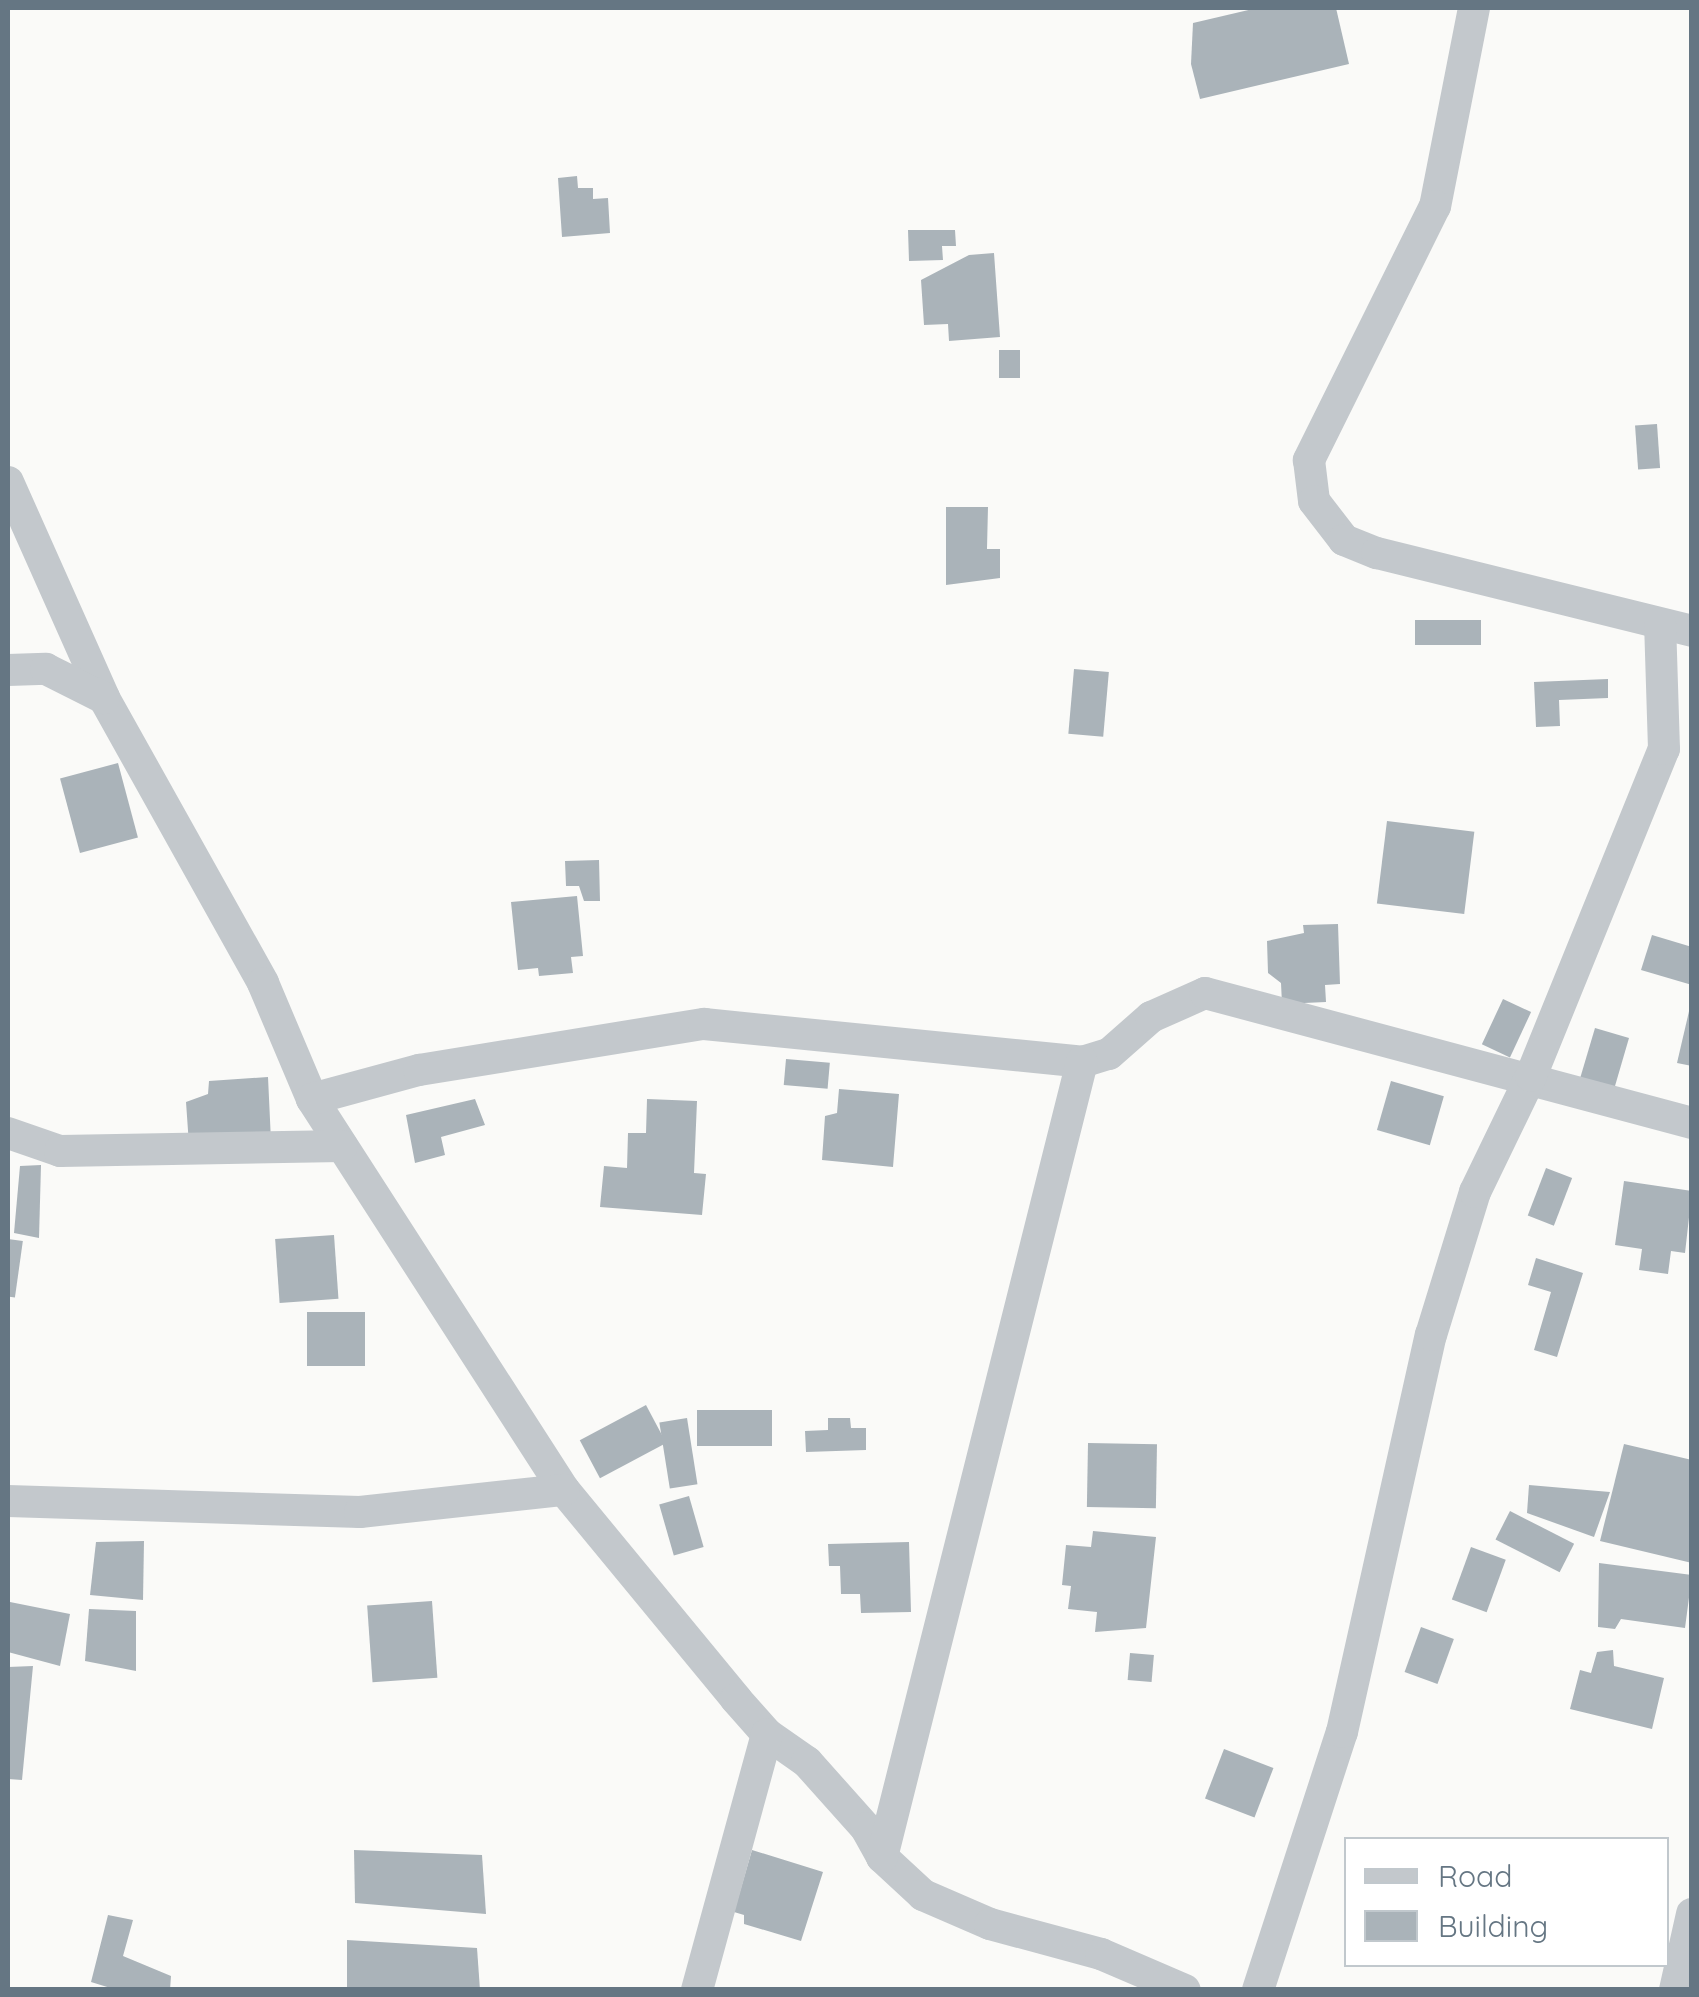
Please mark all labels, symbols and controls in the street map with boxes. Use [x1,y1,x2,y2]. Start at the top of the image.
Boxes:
legend [1344,1837,1669,1967]
text: Road [1438,1857,1512,1895]
text: Building [1438,1907,1548,1945]

